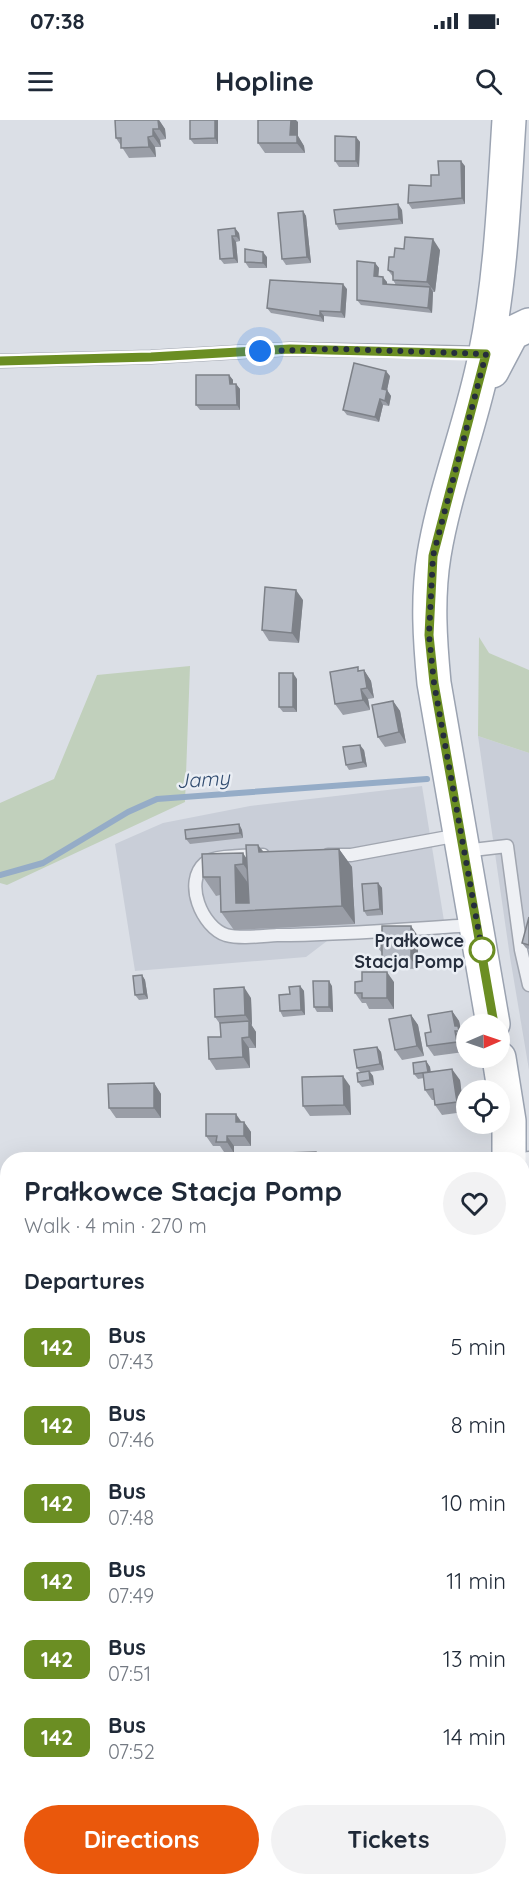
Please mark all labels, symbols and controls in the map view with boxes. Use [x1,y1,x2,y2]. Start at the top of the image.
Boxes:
text: 07:38 [30,7,85,35]
text: Hopline [215,64,314,98]
icon: menu [24,65,57,98]
icon: search [472,65,505,98]
your location [245,336,275,366]
water label: Jamy [176,765,232,793]
place label: Prałkowce Stacja Pomp [354,929,464,973]
marker: Prałkowce Stacja Pomp [469,937,495,963]
north arrow [456,1014,510,1068]
map controls [456,1014,510,1134]
button: locate [456,1080,510,1134]
button: heart [443,1172,506,1235]
text: Prałkowce Stacja Pomp [24,1173,342,1208]
text: Walk · 4 min · 270 m [24,1213,207,1238]
text: Departures [24,1267,145,1295]
text: Bus [108,1321,146,1349]
text: 5 min [451,1333,506,1361]
text: 142 [41,1334,73,1360]
text: 07:43 [108,1349,154,1374]
text: Bus [108,1399,146,1427]
text: 8 min [451,1411,506,1439]
text: 142 [41,1412,73,1438]
text: 07:46 [108,1427,154,1452]
text: Bus [108,1477,146,1505]
text: 10 min [441,1489,506,1517]
text: 142 [41,1490,73,1516]
text: 07:48 [108,1505,154,1530]
text: Bus [108,1555,146,1583]
text: 11 min [446,1567,506,1595]
text: 142 [41,1568,73,1594]
text: 07:49 [108,1583,154,1608]
text: Bus [108,1633,146,1661]
text: 13 min [443,1645,506,1673]
text: 142 [41,1646,73,1672]
text: 07:51 [108,1661,151,1686]
text: Bus [108,1711,146,1739]
text: 14 min [443,1723,506,1751]
text: 142 [41,1724,73,1750]
text: 07:52 [108,1739,155,1764]
button: Directions [24,1805,259,1874]
button: Tickets [271,1805,506,1874]

